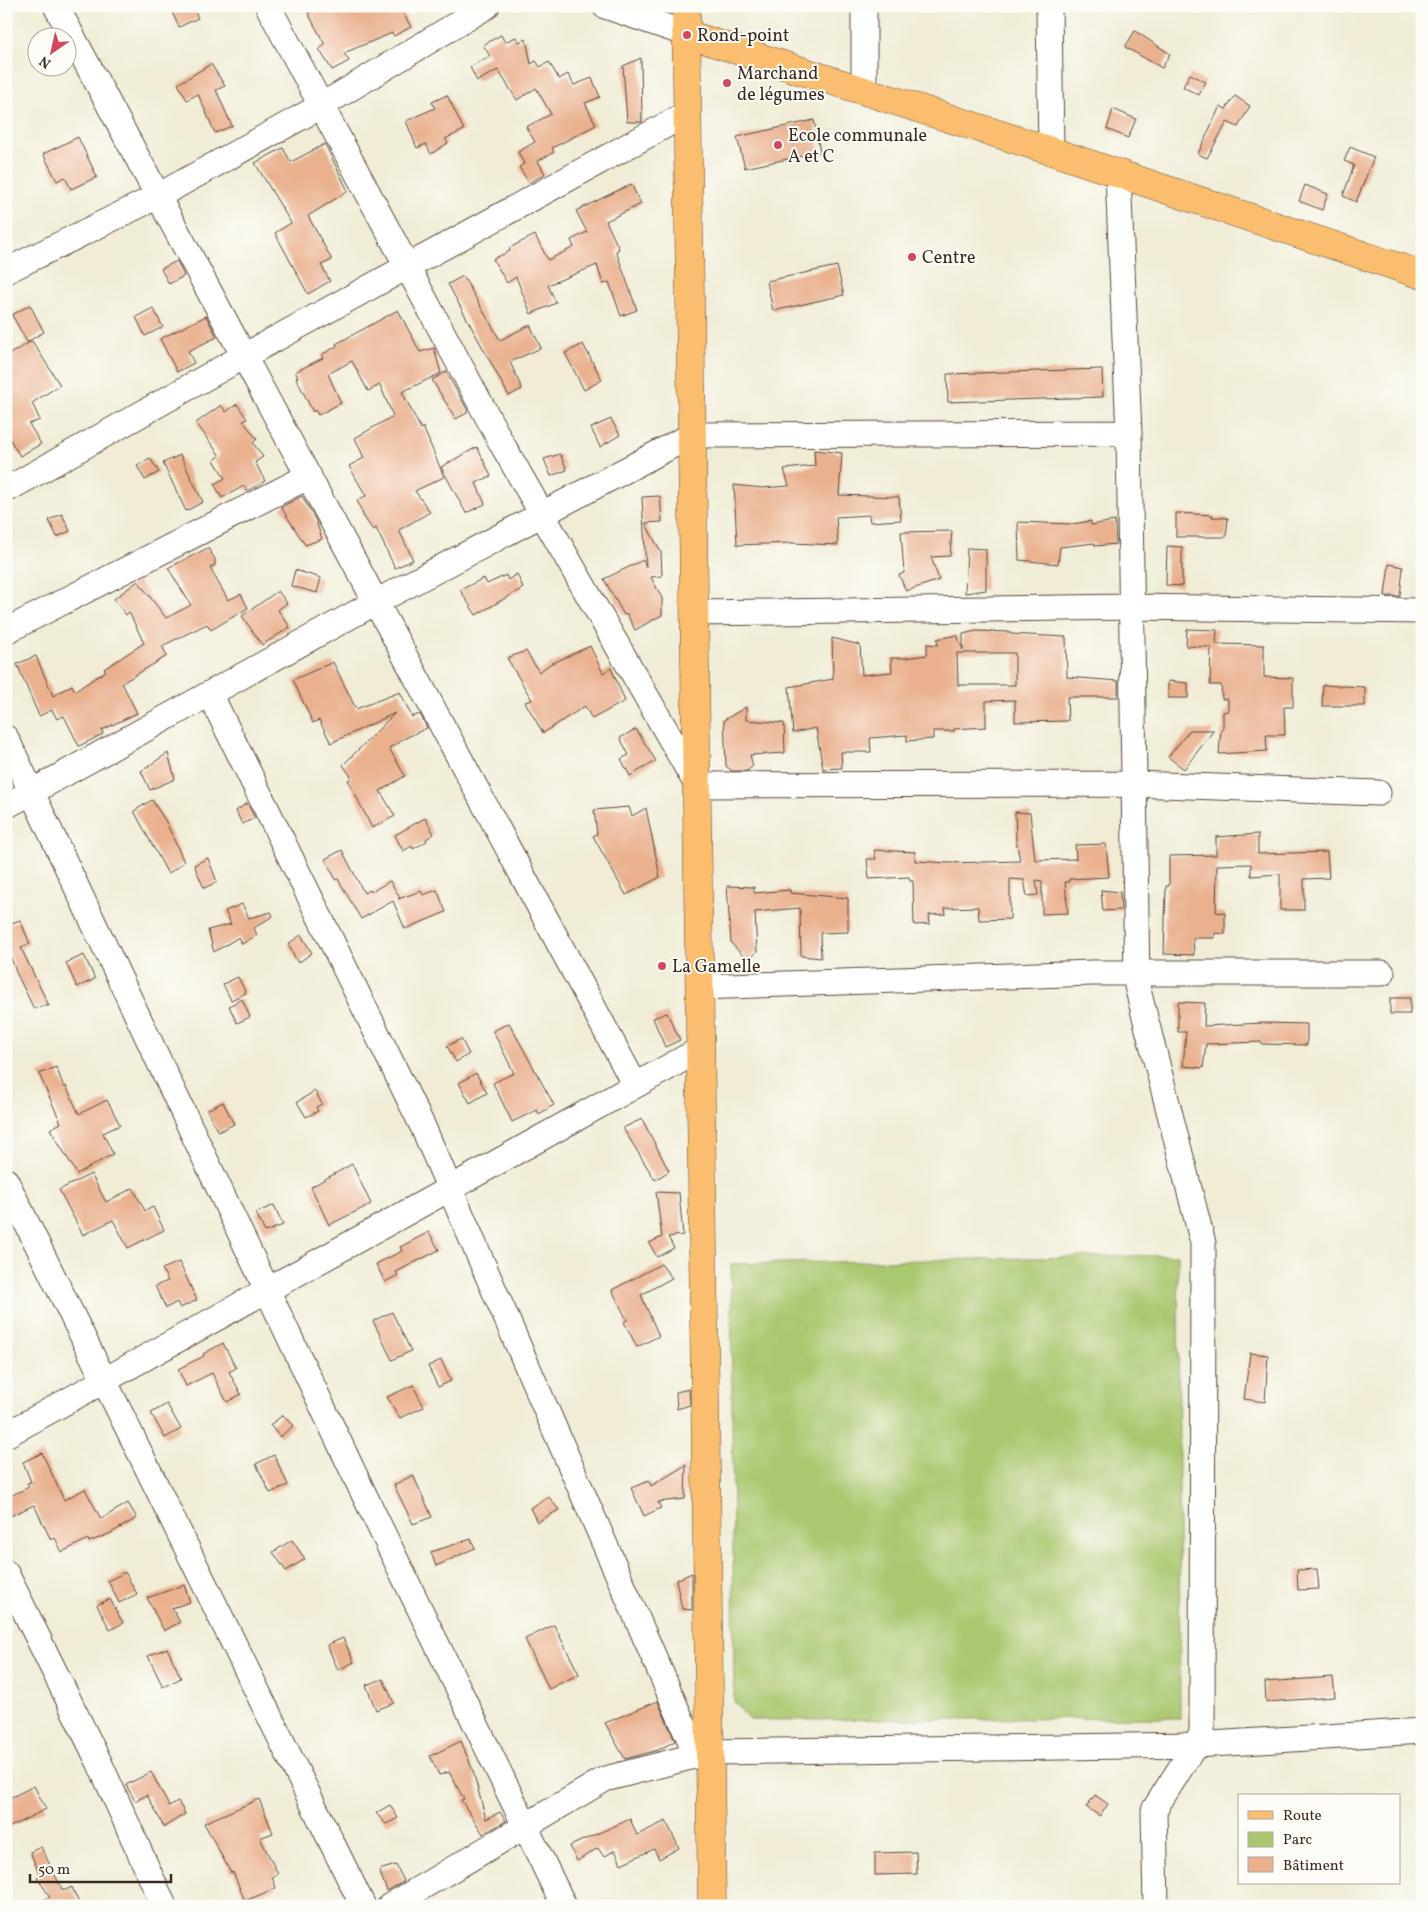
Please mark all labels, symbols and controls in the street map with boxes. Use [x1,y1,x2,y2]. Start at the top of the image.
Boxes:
place label: Rond-point [697,24,789,49]
north arrow [28,28,78,78]
marker: Rond-point [681,29,693,41]
text: N [36,51,55,72]
place label: Marchand de légumes [737,62,825,108]
marker: Marchand de légumes [721,77,733,89]
place label: Ecole communale A et C [788,124,927,170]
marker: Ecole communale A et C [772,139,784,151]
place label: Centre [922,246,975,271]
marker: Centre [906,251,918,263]
place label: La Gamelle [672,955,761,980]
marker: La Gamelle [656,960,668,972]
legend [1238,1794,1400,1884]
text: Route [1283,1806,1322,1827]
text: Parc [1283,1830,1312,1851]
scale bar [30,1852,171,1884]
text: Bâtiment [1283,1856,1344,1877]
text: 50 m [38,1860,70,1881]

